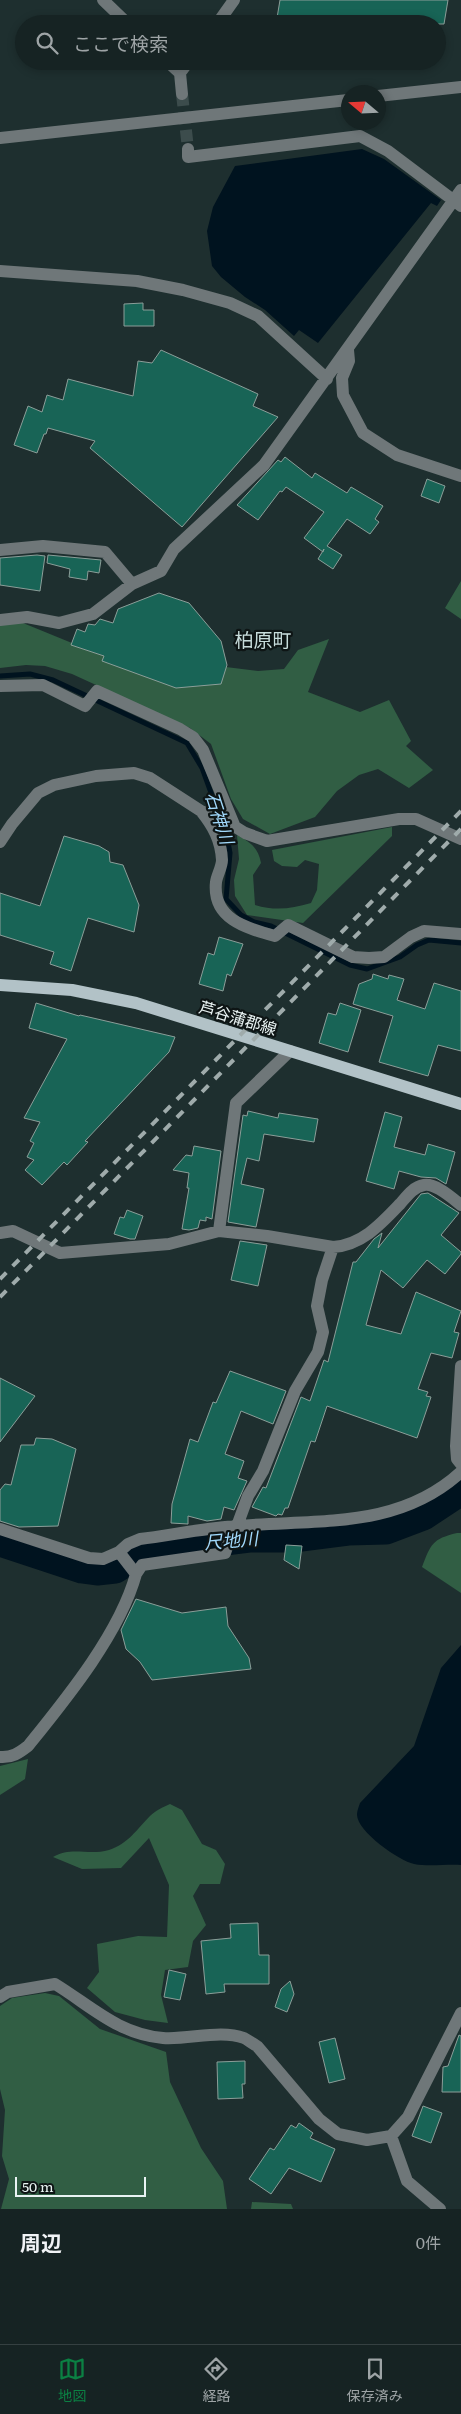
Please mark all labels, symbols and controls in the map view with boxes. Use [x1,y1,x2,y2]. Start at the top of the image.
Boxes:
search box [15,15,446,70]
icon: search [33,29,61,57]
text: ここで検索 [73,29,168,57]
north arrow [341,85,386,130]
district label: 柏原町 [234,625,292,653]
water label: 石神川 [199,788,242,849]
street label: 芦谷蒲郡線 [197,994,280,1040]
water label: 尺地川 [203,1524,261,1555]
scale bar [15,2174,146,2197]
text: 50 m [22,2176,54,2196]
text: 周辺 [20,2226,62,2257]
text: 0件 [416,2230,441,2254]
tab: 地図 [58,2355,86,2405]
tab: 経路 [202,2355,230,2405]
tab: 保存済み [347,2355,403,2405]

